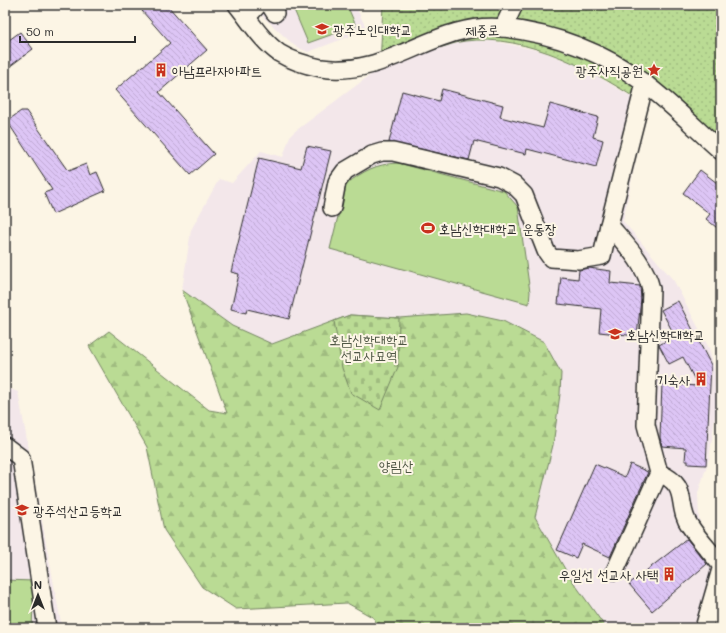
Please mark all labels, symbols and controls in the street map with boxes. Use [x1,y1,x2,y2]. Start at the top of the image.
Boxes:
scale bar [20,18,135,44]
place label: 광주노인대학교 [333,20,412,39]
street label: 제중로 [465,20,499,40]
school or university icon: 광주노인대학교 [314,21,330,37]
text: 50 m [26,23,54,39]
place label: 아남프라자아파트 [172,61,262,80]
place label: 광주사직공원 [575,61,643,80]
building icon: 아남프라자아파트 [153,62,169,78]
place icon: 광주사직공원 [646,62,662,78]
place label: 호남신학대학교 운동장 [439,219,557,238]
sports icon: 호남신학대학교 운동장 [420,220,436,236]
place label: 호남신학대학교 [626,325,705,344]
school or university icon: 호남신학대학교 [607,326,623,342]
park label: 호남신학대학교 선교사묘역 [330,330,408,365]
place label: 기숙사 [656,370,691,389]
building icon: 기숙사 [693,371,709,387]
park label: 양림산 [379,456,414,475]
place label: 광주석산고등학교 [33,501,123,520]
school or university icon: 광주석산고등학교 [14,502,30,518]
place label: 우일선 선교사 사택 [559,565,658,584]
building icon: 우일선 선교사 사택 [661,566,677,582]
north arrow [18,575,58,615]
text: N [34,577,42,592]

